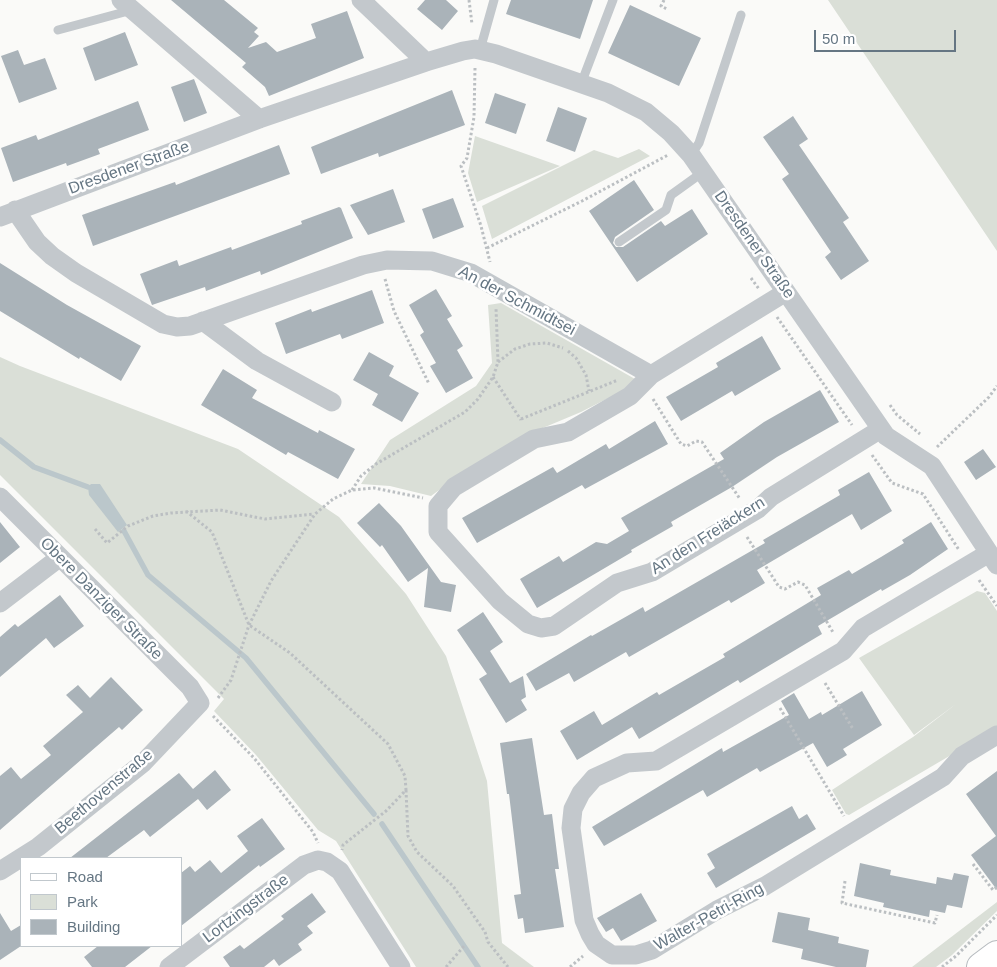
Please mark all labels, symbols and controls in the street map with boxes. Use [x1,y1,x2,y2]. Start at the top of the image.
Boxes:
scale bar [817,20,960,52]
text: 50 m [822,30,855,47]
street label: Dresdener Straße [66,137,192,199]
street label: Dresdener Straße [710,187,798,303]
street label: An der Schmidtsei [455,262,579,340]
street label: An den Freiäckern [647,493,769,579]
street label: Obere Danziger Straße [36,534,166,664]
street label: Beethovenstraße [51,745,157,839]
legend [20,857,182,947]
text: Road [67,868,103,885]
street label: Lortzingstraße [199,871,293,947]
street label: Walter-Petri-Ring [651,879,767,955]
text: Park [67,893,98,910]
text: Building [67,918,120,935]

